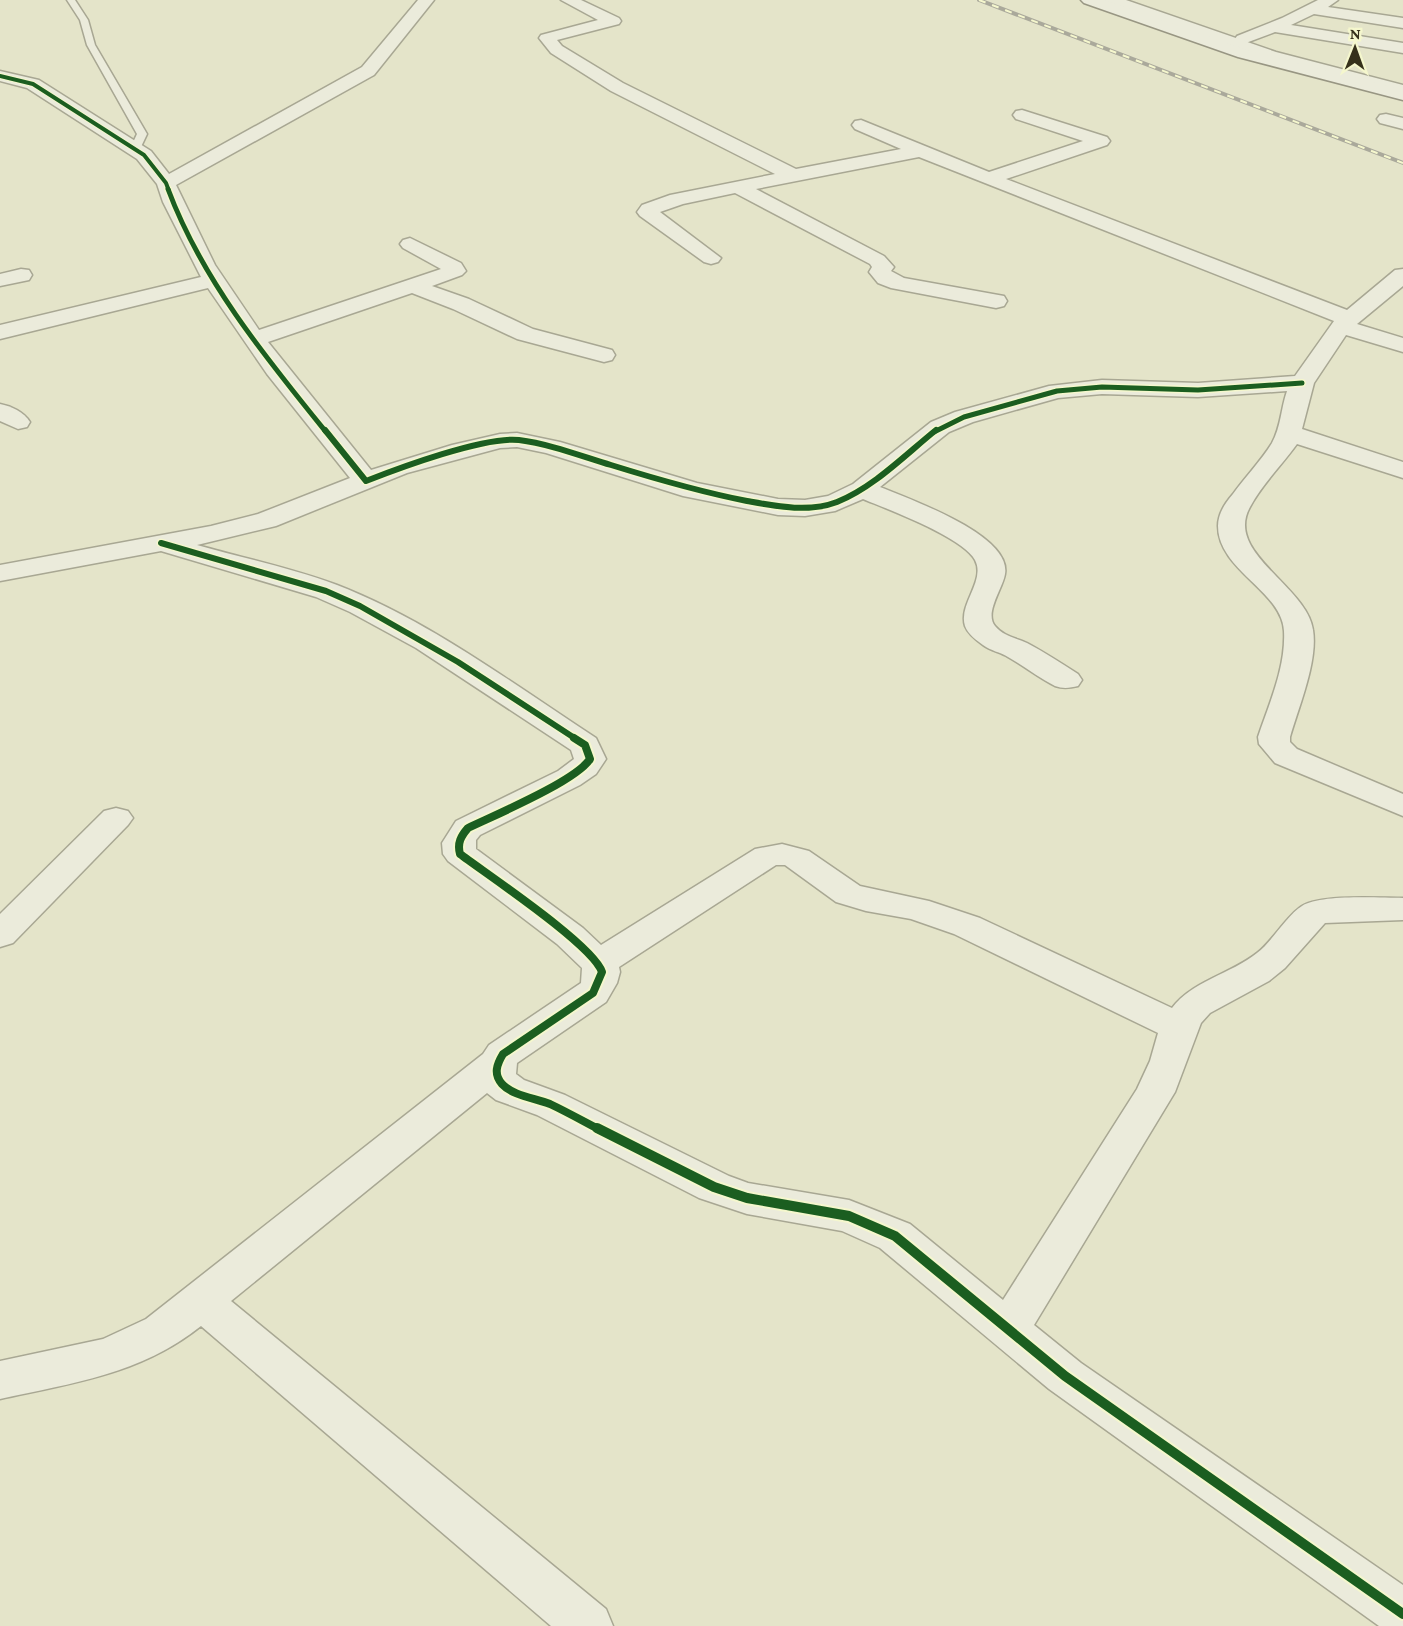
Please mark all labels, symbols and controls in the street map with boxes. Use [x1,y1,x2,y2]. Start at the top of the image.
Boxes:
north arrow [1325,18,1385,78]
text: N [1350,25,1361,42]

